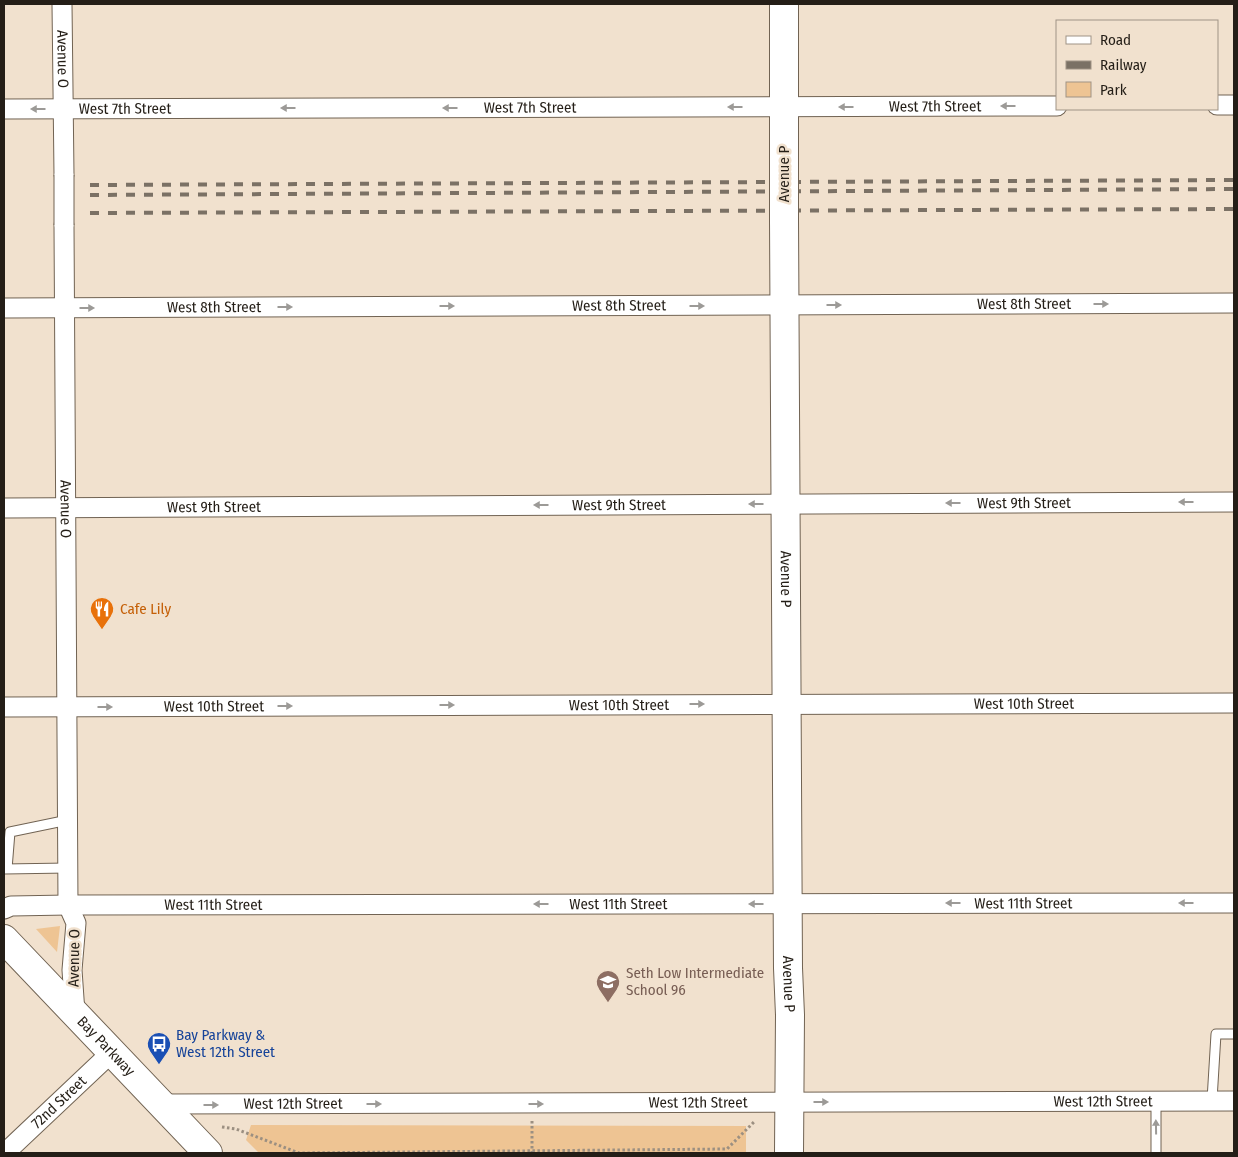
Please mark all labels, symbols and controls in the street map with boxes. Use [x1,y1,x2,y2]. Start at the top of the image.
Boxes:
legend [1056,20,1218,110]
street label: Avenue O [53,30,72,88]
text: Road [1100,31,1131,49]
text: Railway [1100,56,1147,74]
text: Park [1100,81,1127,99]
street label: West 7th Street [889,97,981,115]
street label: West 7th Street [484,98,576,117]
street label: West 7th Street [79,100,171,118]
one-way arrow [1000,102,1016,110]
one-way arrow [837,103,853,111]
one-way arrow [280,104,296,112]
one-way arrow [442,104,458,112]
one-way arrow [727,104,743,112]
one-way arrow [30,105,46,113]
street label: Avenue P [775,146,793,202]
street label: West 8th Street [977,295,1071,313]
street label: West 8th Street [572,296,666,315]
street label: West 8th Street [167,298,261,316]
one-way arrow [1094,300,1110,308]
one-way arrow [826,301,842,309]
one-way arrow [440,302,456,310]
one-way arrow [690,302,706,310]
one-way arrow [277,303,293,311]
one-way arrow [80,304,96,312]
street label: Avenue O [56,480,75,538]
street label: West 9th Street [977,494,1071,512]
street label: West 9th Street [572,496,666,514]
street label: West 9th Street [167,498,261,516]
one-way arrow [1177,498,1193,506]
one-way arrow [945,499,961,507]
one-way arrow [747,500,763,508]
one-way arrow [532,501,548,509]
street label: Avenue P [777,551,795,607]
restaurant icon: Cafe Lily [89,596,115,630]
place label: Cafe Lily [120,600,171,618]
street label: West 10th Street [974,695,1074,713]
street label: West 10th Street [569,696,669,714]
street label: West 10th Street [164,697,264,715]
one-way arrow [690,700,706,708]
one-way arrow [440,701,456,709]
one-way arrow [277,702,293,710]
one-way arrow [97,703,113,711]
street label: West 11th Street [974,894,1073,912]
street label: West 11th Street [569,895,668,913]
street label: West 11th Street [164,896,263,914]
one-way arrow [945,899,961,907]
one-way arrow [1177,899,1193,907]
one-way arrow [532,900,548,908]
one-way arrow [747,900,763,908]
street label: Avenue O [64,929,84,987]
street label: Avenue P [779,956,799,1013]
place label: Seth Low Intermediate School 96 [626,964,764,999]
school or university icon: Seth Low Intermediate School 96 [595,969,621,1003]
street label: Bay Parkway [73,1012,139,1080]
place label: Bay Parkway & West 12th Street [176,1026,275,1061]
bus stop icon: Bay Parkway & West 12th Street [146,1031,172,1065]
street label: 72nd Street [28,1072,90,1132]
street label: West 12th Street [1053,1092,1153,1111]
street label: West 12th Street [648,1093,748,1112]
street label: West 12th Street [243,1094,343,1113]
one-way arrow [813,1098,829,1106]
one-way arrow [366,1100,382,1108]
one-way arrow [528,1100,544,1108]
one-way arrow [203,1101,219,1109]
one-way arrow [1152,1119,1160,1135]

